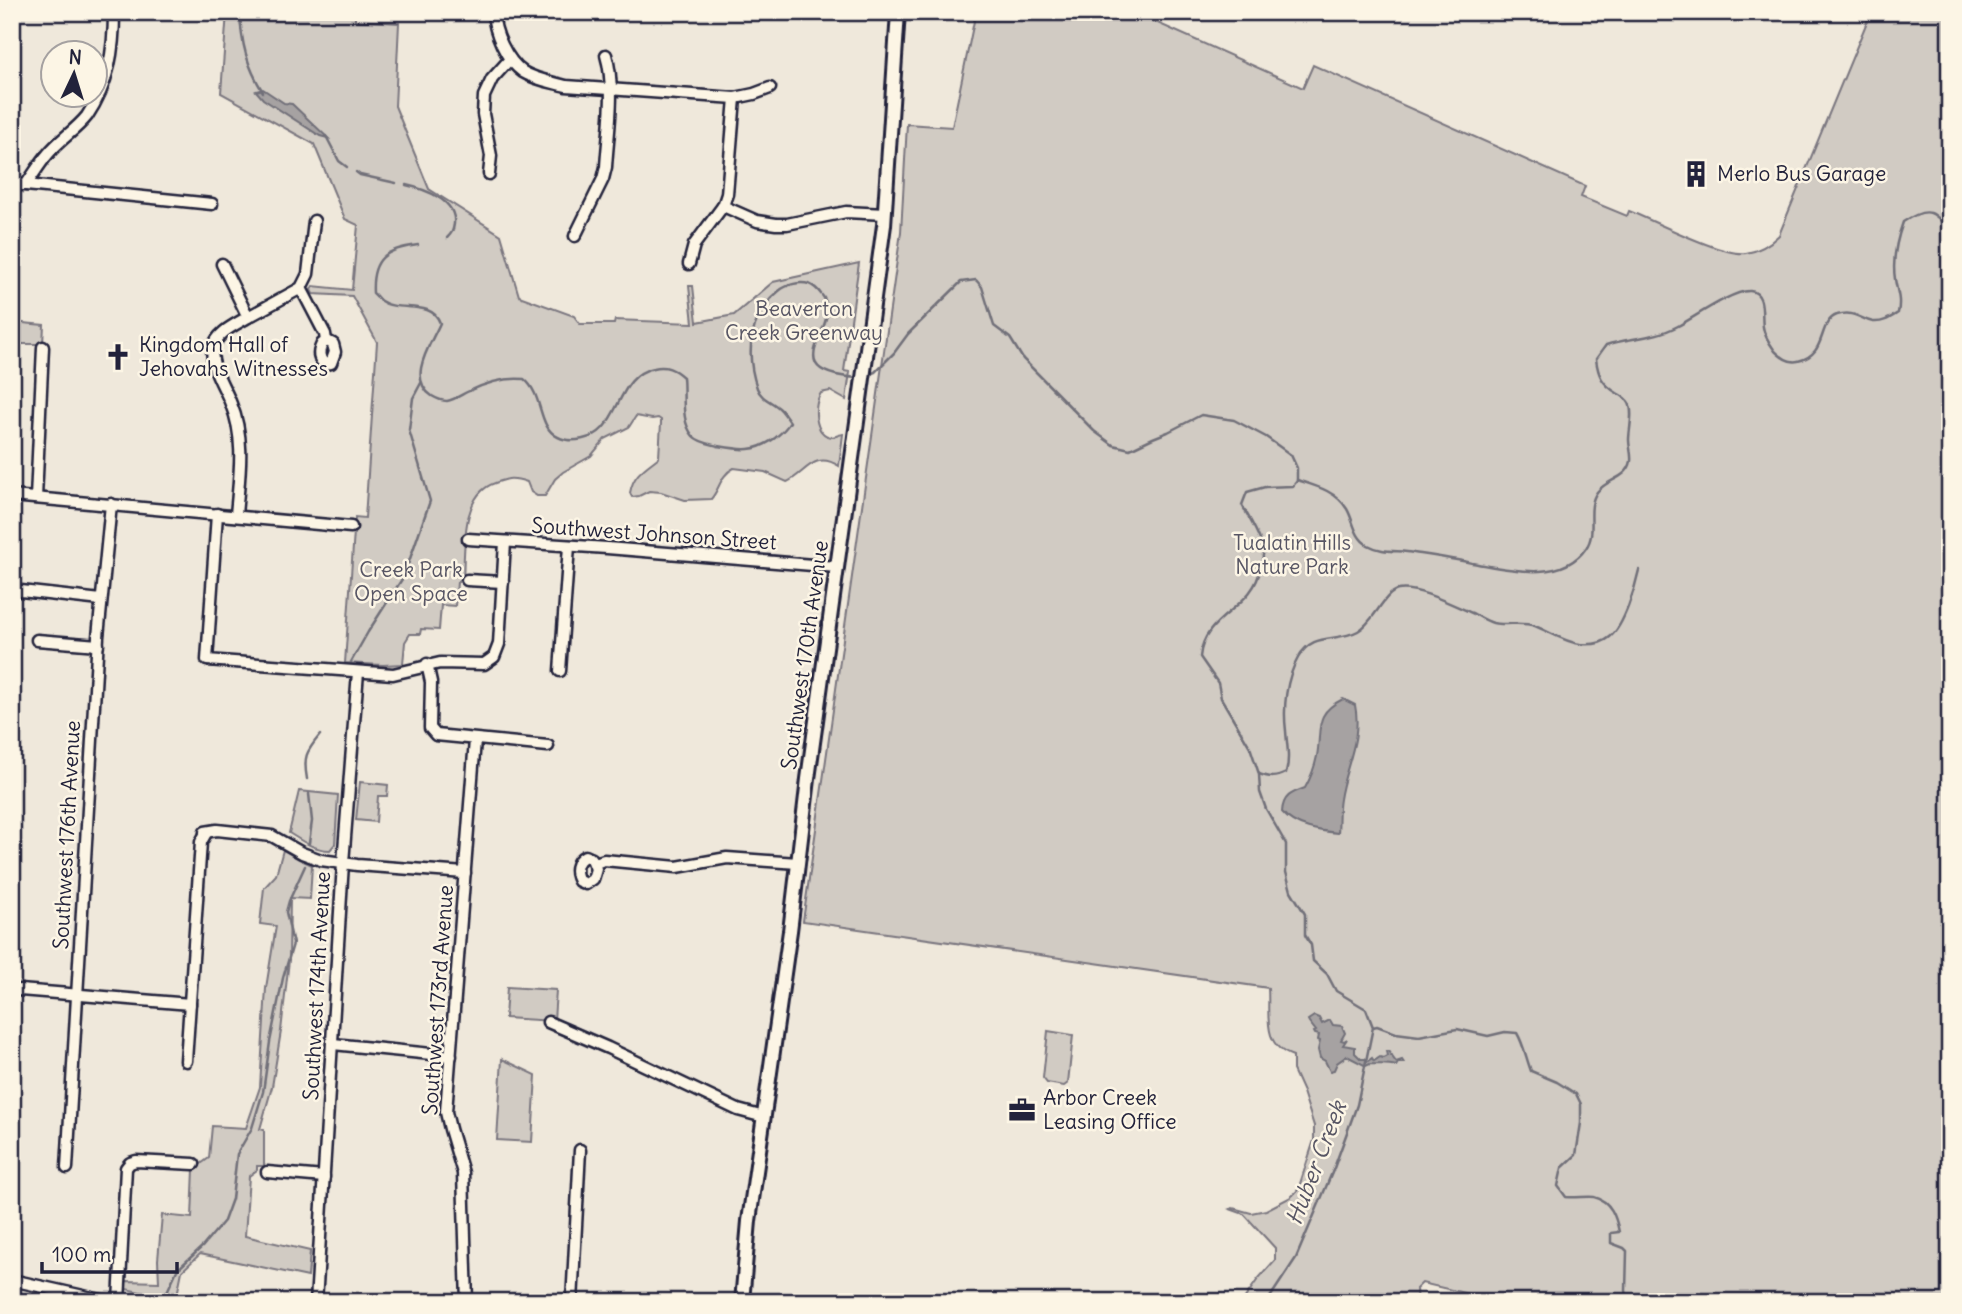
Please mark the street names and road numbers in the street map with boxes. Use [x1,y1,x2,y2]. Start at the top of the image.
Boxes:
street label: Southwest Johnson Street [531,511,777,556]
street label: Southwest 170th Avenue [775,539,834,771]
street label: Southwest 176th Avenue [47,720,86,950]
street label: Southwest 174th Avenue [297,871,336,1101]
street label: Southwest 173rd Avenue [416,884,459,1116]

